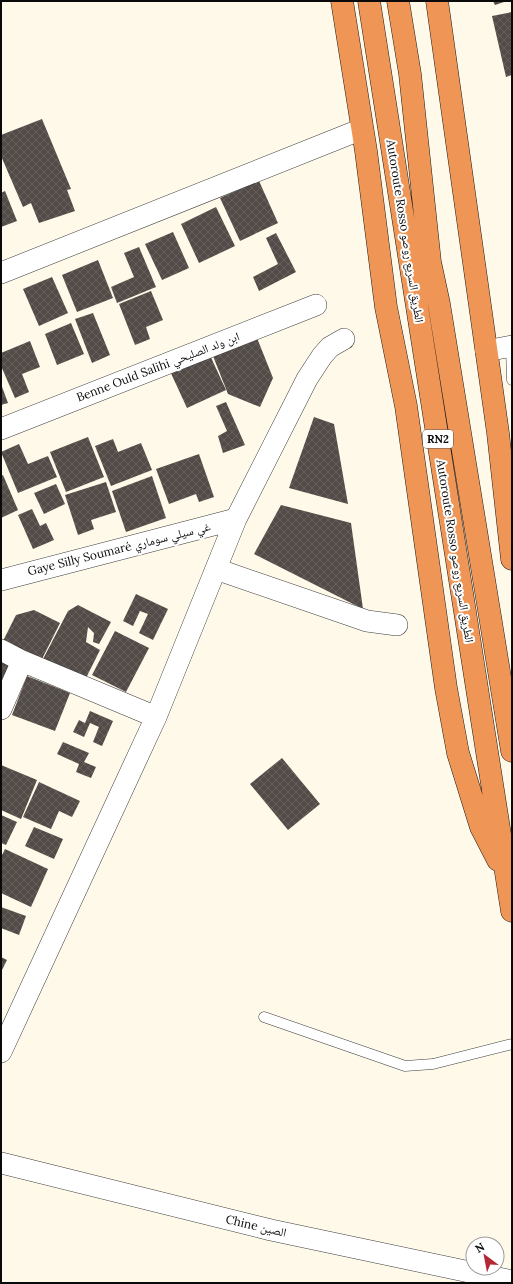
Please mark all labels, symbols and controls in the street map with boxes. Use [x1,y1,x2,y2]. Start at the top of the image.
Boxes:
street label: Autoroute Rosso الطريق السريع روصو [383,137,427,324]
street label: Benne Ould Salihi ابن ولد الصليحي [74,328,243,407]
road number: RN2 [423,430,453,448]
street label: Autoroute Rosso الطريق السريع روصو [433,457,477,644]
street label: Gaye Silly Soumaré غي سيلي سوماري [26,519,213,581]
street label: Chine الصين [224,1211,288,1240]
north arrow [465,1236,505,1276]
text: N [472,1239,487,1256]

